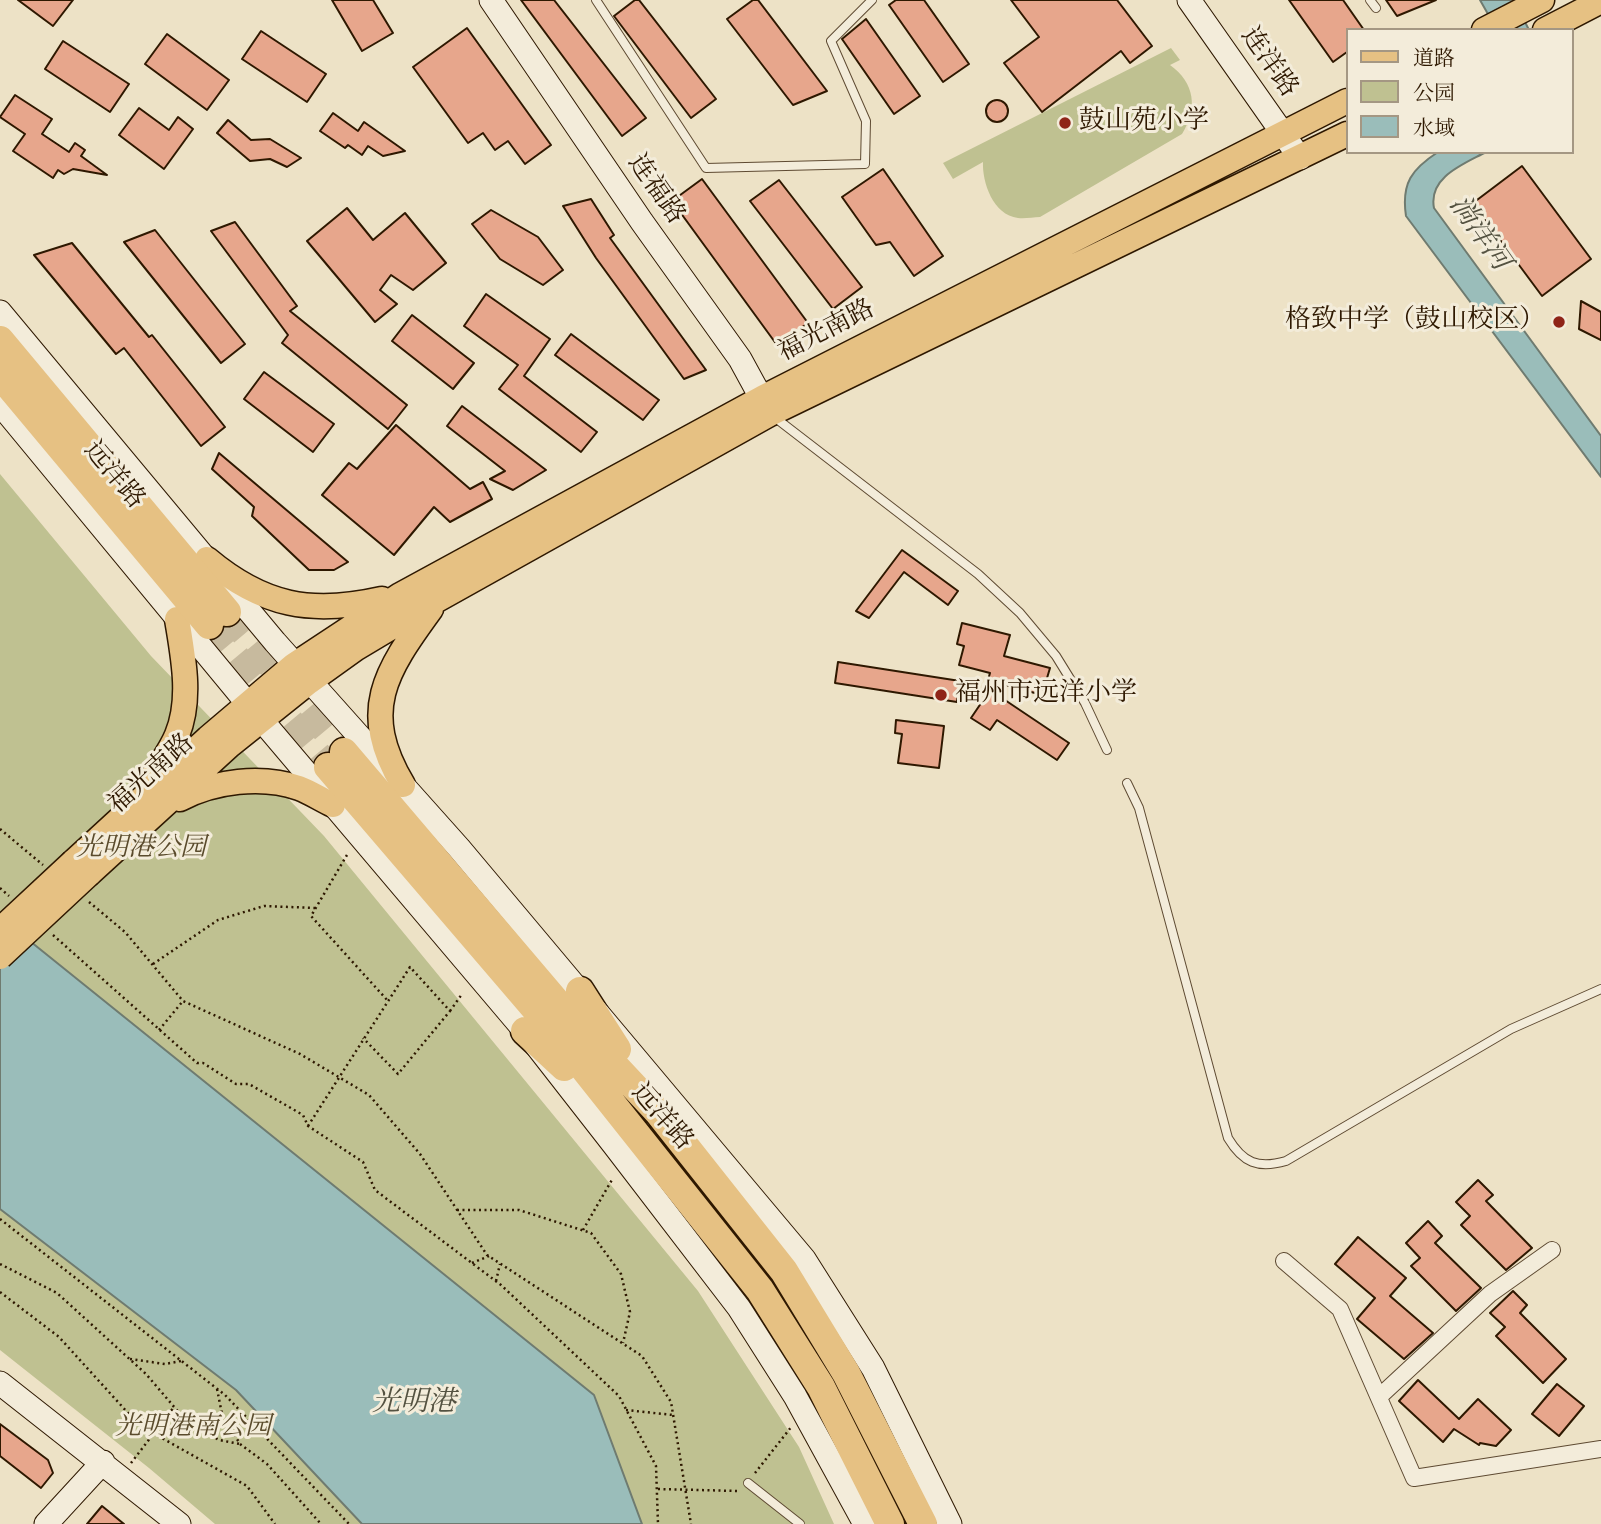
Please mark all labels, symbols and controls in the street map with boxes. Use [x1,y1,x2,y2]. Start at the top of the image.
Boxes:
street label: 连洋路 [1233,22,1303,104]
legend [1346,28,1573,154]
text: 道路 [1413,46,1455,72]
text: 公园 [1413,81,1455,107]
place label: 鼓山苑小学 [1079,107,1209,139]
marker: 鼓山苑小学 [1057,115,1073,131]
text: 水域 [1413,116,1455,142]
street label: 连福路 [620,149,690,231]
water label: 淌洋河 [1440,190,1516,278]
street label: 福光南路 [774,294,880,370]
place label: 格致中学（鼓山校区） [1285,306,1545,338]
marker: 格致中学（鼓山校区） [1551,314,1567,330]
street label: 远洋路 [76,436,150,516]
place label: 福州市远洋小学 [955,679,1137,711]
marker: 福州市远洋小学 [933,687,949,703]
street label: 福光南路 [103,729,201,821]
park label: 光明港公园 [76,834,206,866]
street label: 远洋路 [624,1078,698,1158]
water label: 光明港 [372,1387,456,1421]
park label: 光明港南公园 [115,1413,271,1445]

